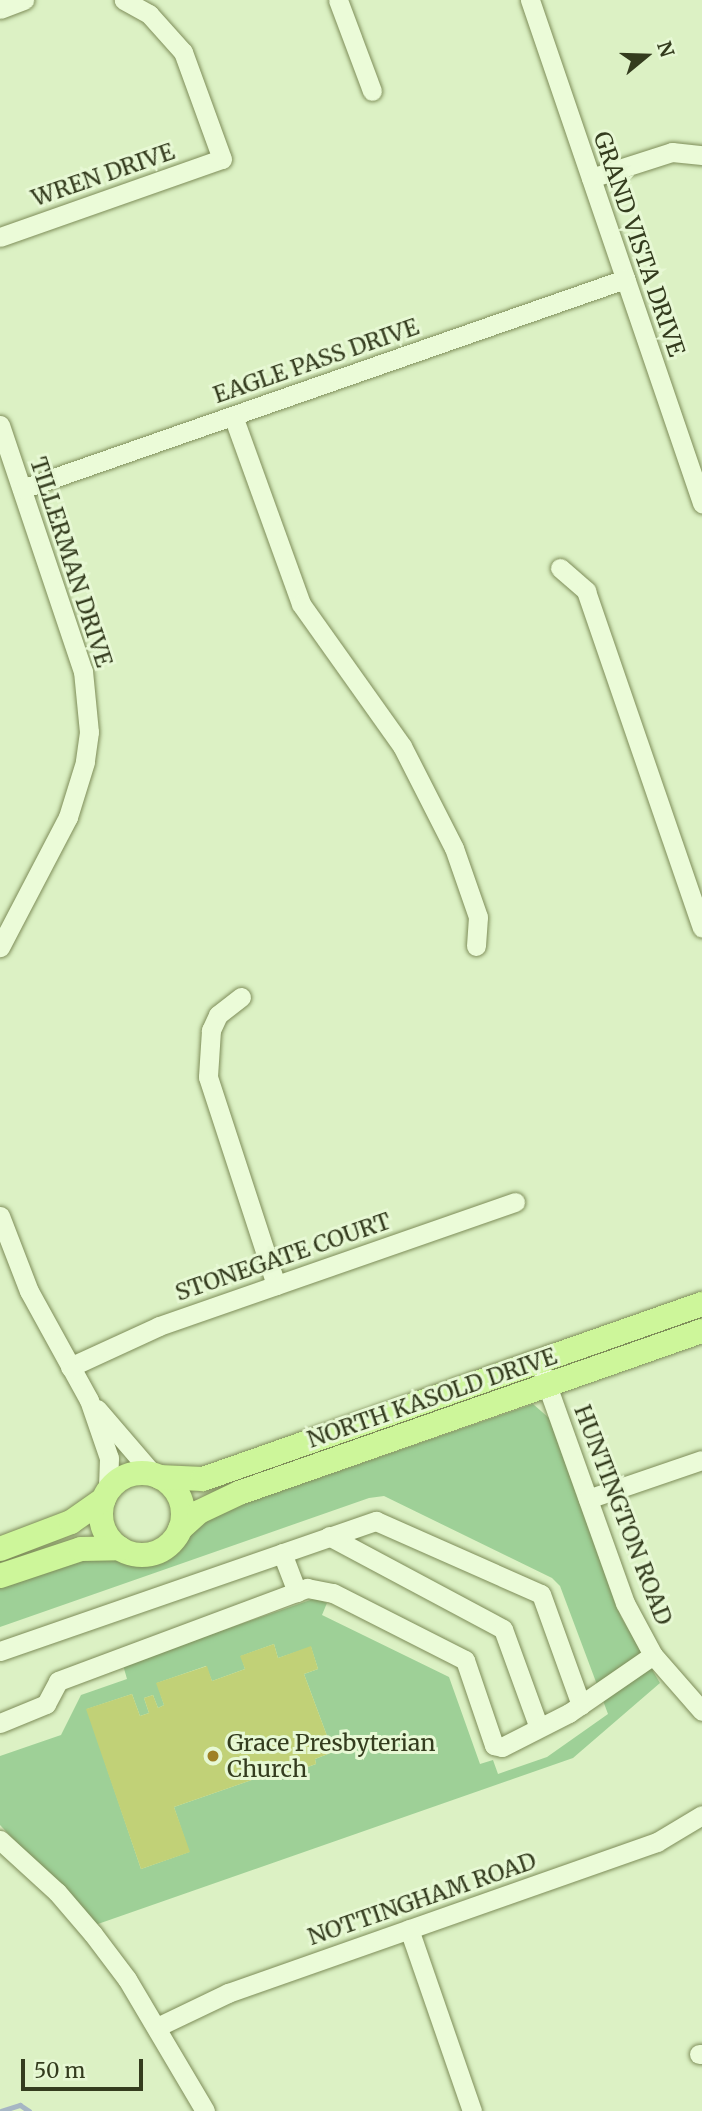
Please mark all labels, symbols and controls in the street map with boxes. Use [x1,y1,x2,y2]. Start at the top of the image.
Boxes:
north arrow [611,21,681,91]
text: N [652,38,680,60]
street label: GRAND VISTA DRIVE [588,128,690,360]
street label: WREN DRIVE [28,138,178,212]
street label: EAGLE PASS DRIVE [210,313,422,409]
street label: TILLERMAN DRIVE [24,454,118,670]
street label: STONEGATE COURT [172,1207,394,1307]
street label: NORTH KASOLD DRIVE [304,1342,560,1454]
street label: HUNTINGTON ROAD [568,1401,678,1629]
place label: Grace Presbyterian Church [227,1729,436,1783]
marker: Grace Presbyterian Church [205,1748,221,1764]
street label: NOTTINGHAM ROAD [304,1847,540,1951]
scale bar [24,2044,147,2088]
text: 50 m [34,2057,85,2084]

